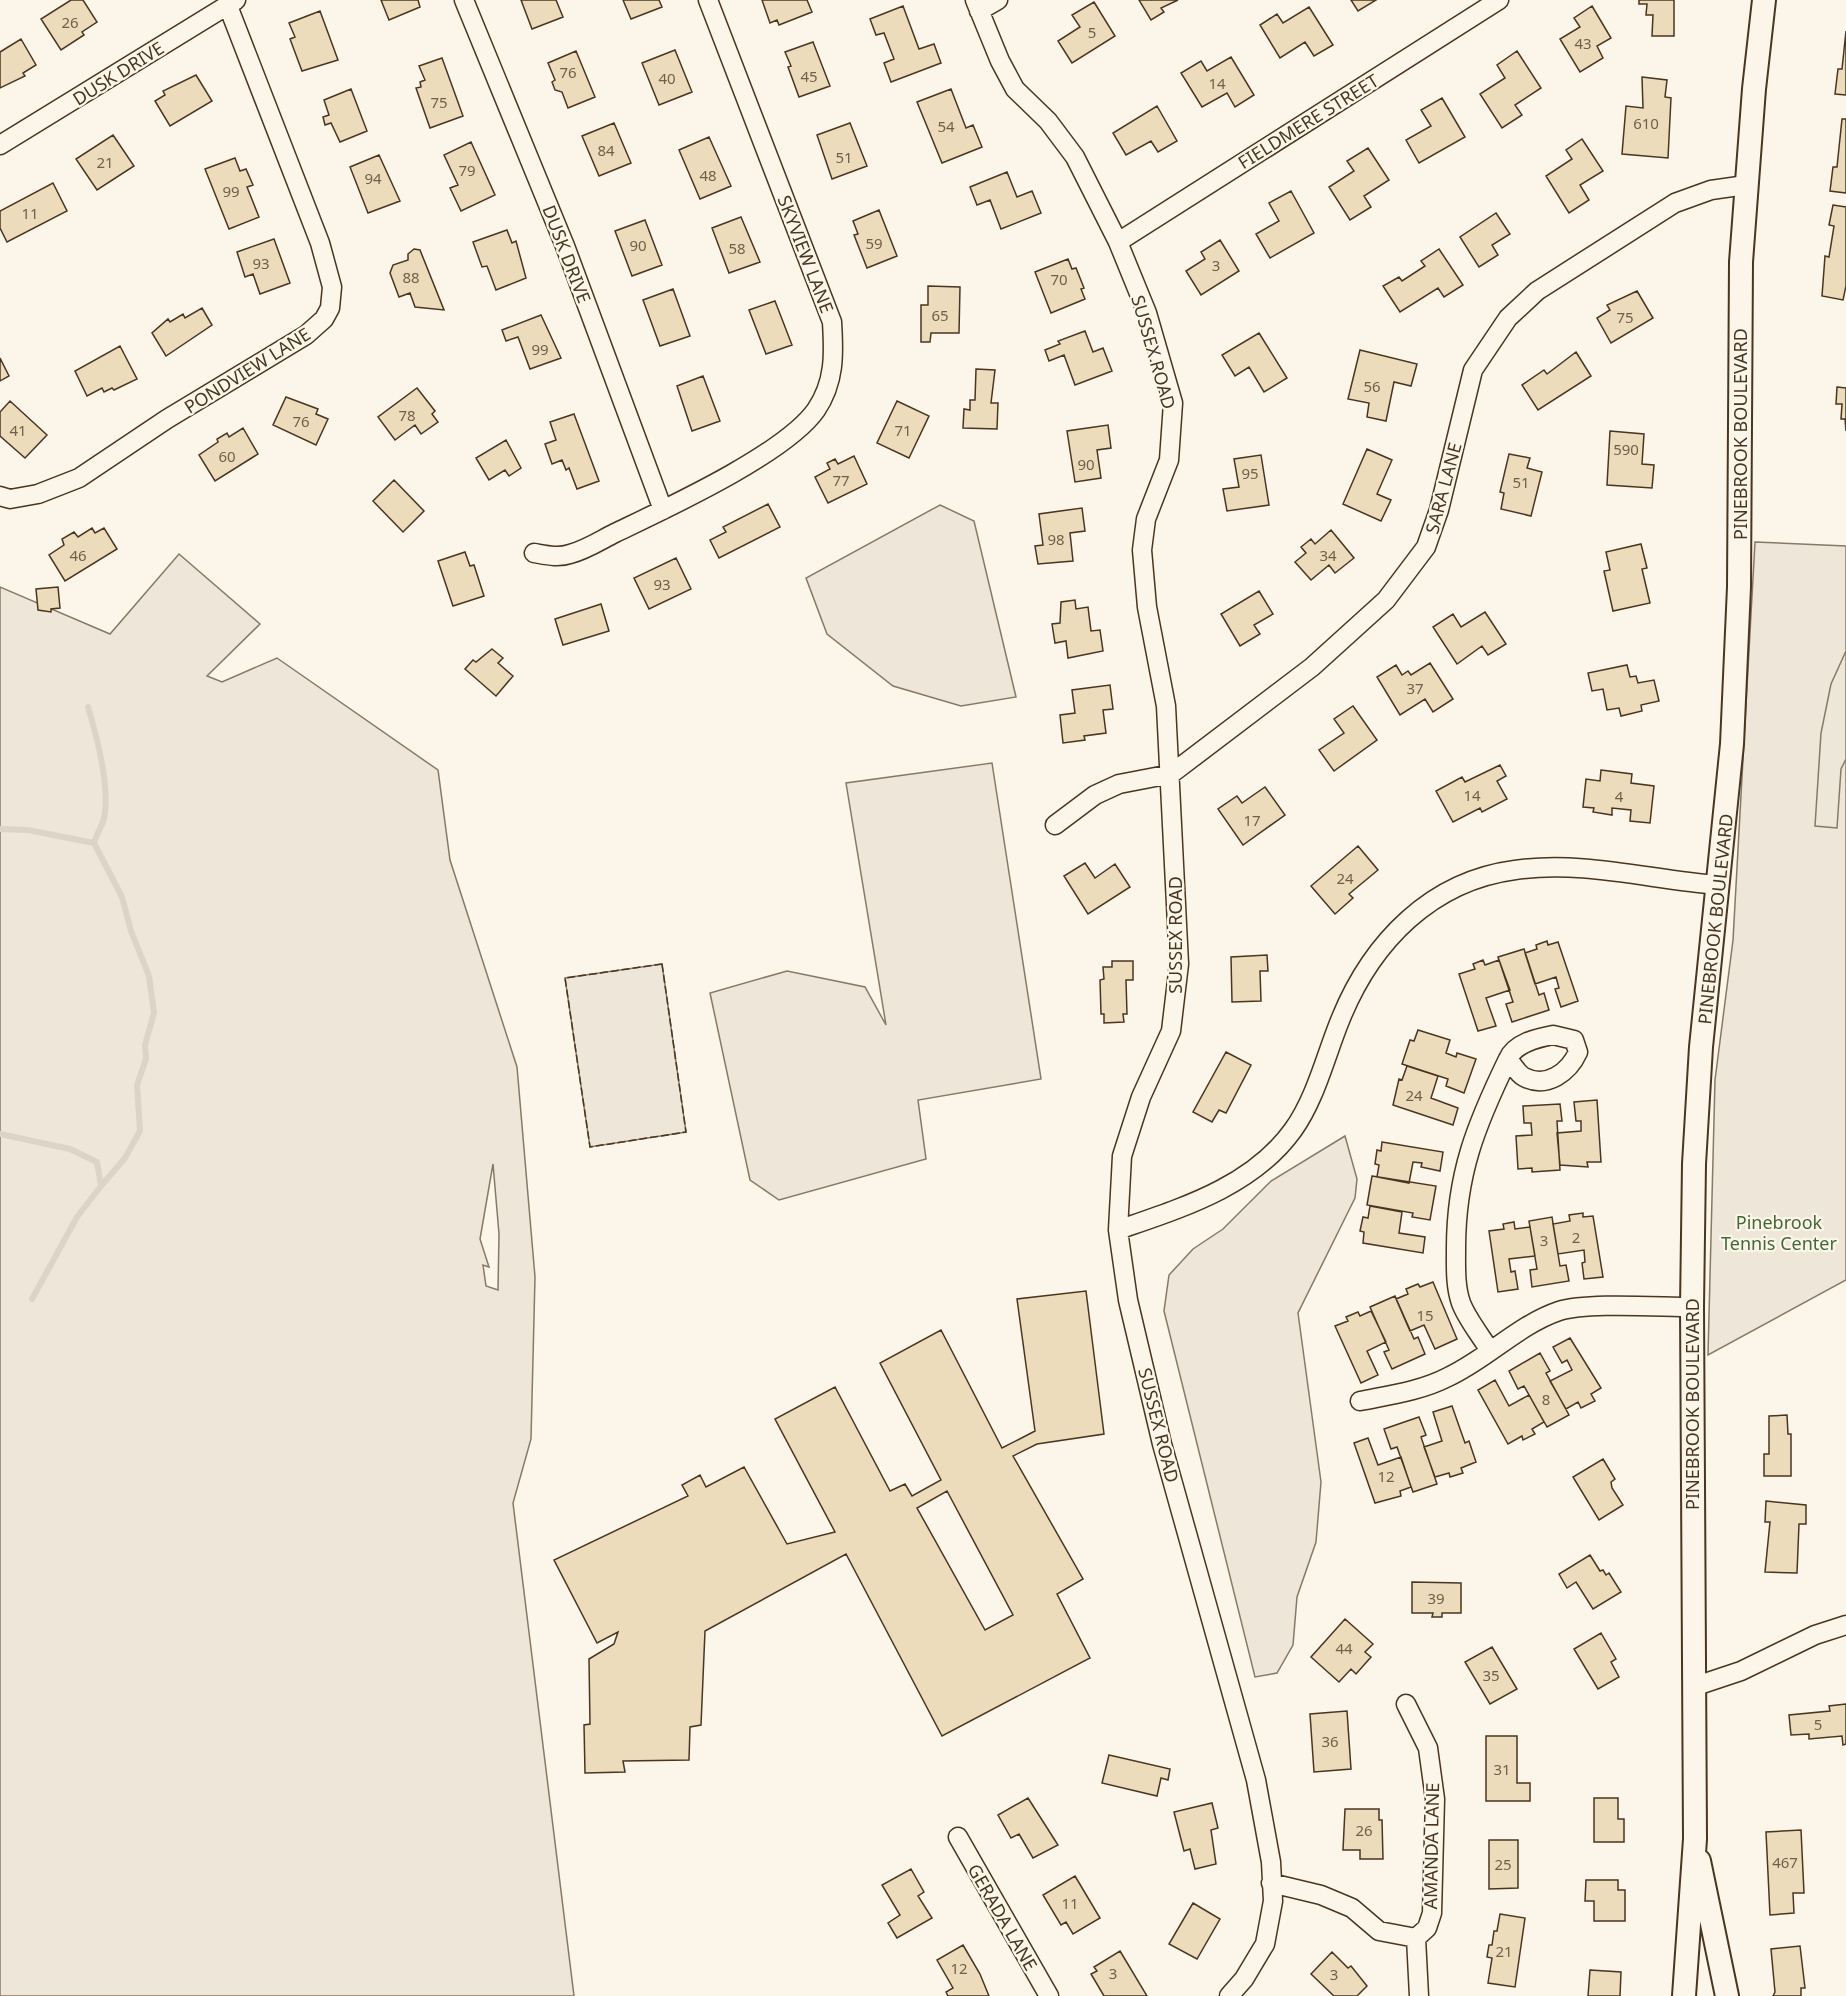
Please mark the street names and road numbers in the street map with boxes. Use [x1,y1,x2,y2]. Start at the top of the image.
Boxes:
street label: DUSK DRIVE [68,35,168,111]
street label: FIELDMERE STREET [1233,68,1383,174]
street label: SKYVIEW LANE [773,192,839,316]
street label: DUSK DRIVE [537,202,597,306]
street label: SUSSEX ROAD [1126,292,1182,412]
street label: PONDVIEW LANE [179,322,315,418]
street label: PINEBROOK BOULEVARD [1728,328,1752,540]
street label: SARA LANE [1419,440,1467,536]
street label: PINEBROOK BOULEVARD [1692,812,1738,1026]
street label: SUSSEX ROAD [1163,876,1187,994]
street label: PINEBROOK BOULEVARD [1680,1298,1704,1510]
street label: SUSSEX ROAD [1133,1365,1185,1485]
street label: AMANDA LANE [1418,1783,1444,1909]
street label: GERADA LANE [963,1859,1043,1975]

